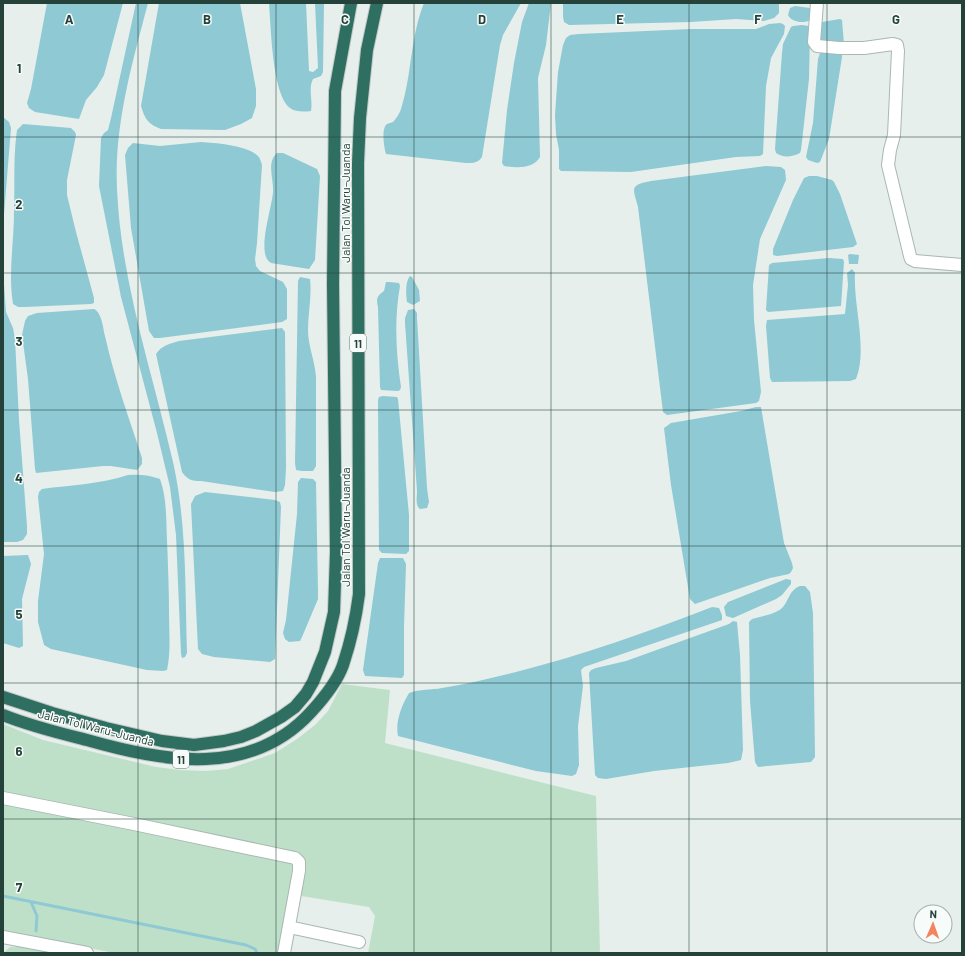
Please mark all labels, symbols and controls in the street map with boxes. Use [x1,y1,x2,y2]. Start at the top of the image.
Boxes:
text: A [65,11,74,27]
text: B [203,11,211,27]
text: C [341,11,349,27]
text: D [478,11,486,27]
text: E [616,11,624,27]
text: F [754,11,762,27]
text: G [892,11,900,27]
text: 1 [17,60,21,76]
street label: Jalan Tol Waru–Juanda [338,143,352,263]
text: 2 [15,196,23,212]
text: 3 [15,333,23,349]
road number: 11 [350,334,366,352]
street label: Jalan Tol Waru–Juanda [338,467,352,587]
text: 4 [15,470,23,486]
text: 5 [15,606,23,622]
street label: Jalan Tol Waru–Juanda [36,706,156,748]
text: 6 [16,743,23,759]
road number: 11 [173,750,189,768]
text: 7 [16,879,23,895]
north arrow [913,904,953,944]
text: N [929,907,937,920]

